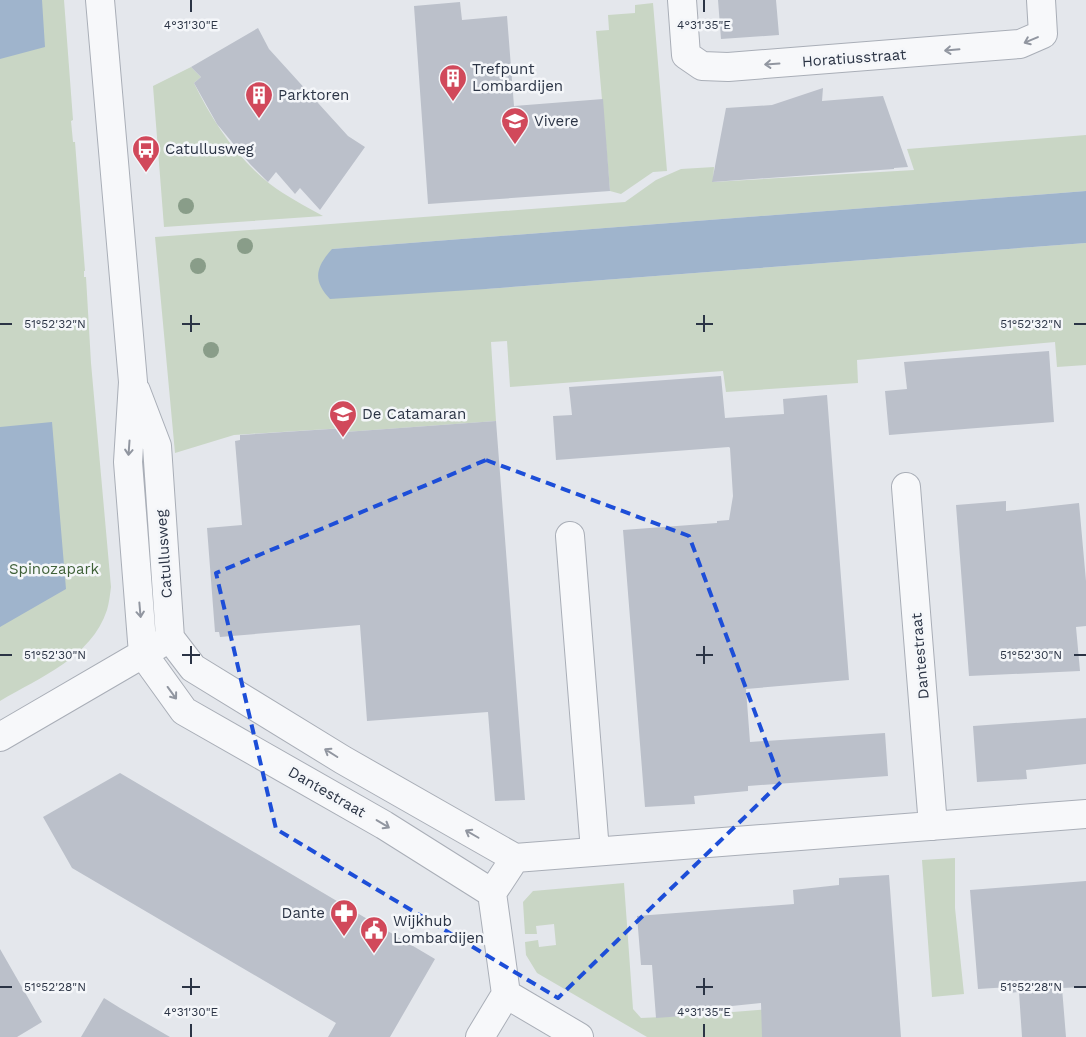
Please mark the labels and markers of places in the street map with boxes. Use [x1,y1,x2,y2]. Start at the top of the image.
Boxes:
place label: Trefpunt Lombardijen [472,60,563,95]
building icon: Trefpunt Lombardijen [438,63,468,102]
building icon: Parktoren [244,80,274,119]
place label: Parktoren [278,86,349,104]
school or university icon: Vivere [500,106,530,145]
place label: Vivere [534,112,579,130]
bus stop icon: Catullusweg [131,134,161,173]
place label: Catullusweg [165,140,254,158]
school or university icon: De Catamaran [328,399,358,438]
place label: De Catamaran [362,405,466,423]
pharmacy icon: Dante [329,898,359,937]
place label: Dante [282,904,325,922]
place label: Wijkhub Lombardijen [393,912,484,947]
public building icon: Wijkhub Lombardijen [359,915,389,954]

